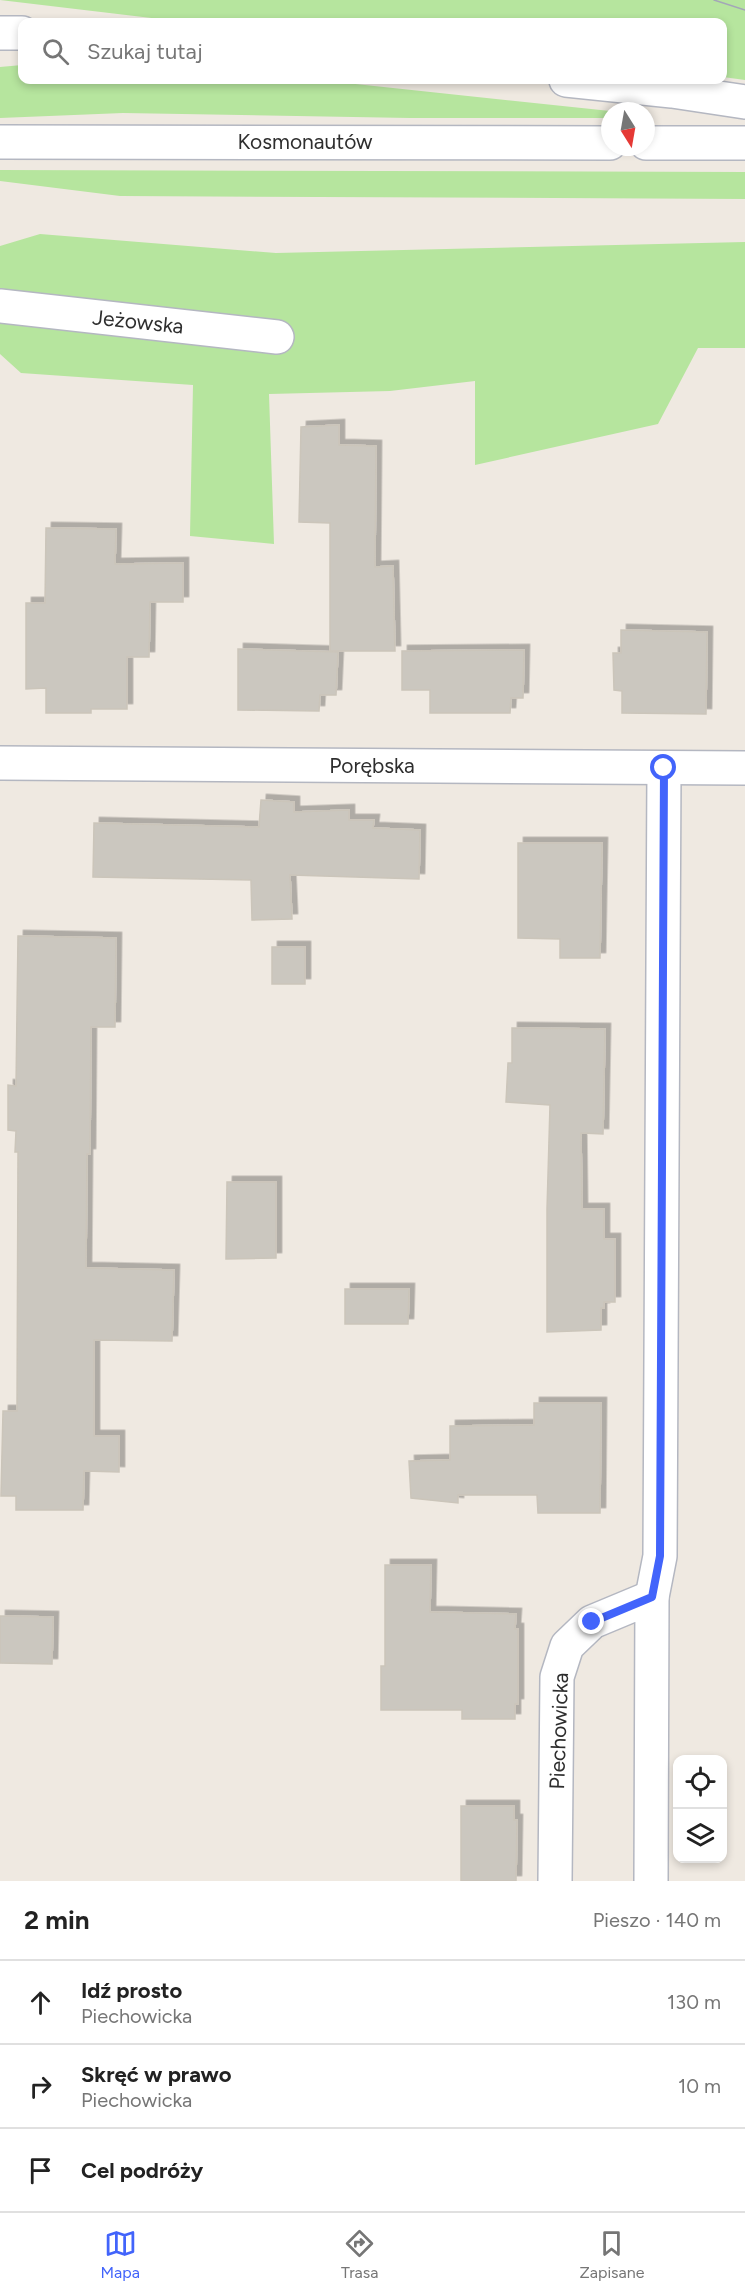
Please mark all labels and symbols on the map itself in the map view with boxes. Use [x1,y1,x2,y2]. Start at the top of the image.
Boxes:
north arrow [601,102,655,156]
street label: Kosmonautów [237,129,373,154]
street label: Jeżowska [91,304,185,339]
street label: Porębska [329,753,415,778]
route start [650,754,676,780]
route end [578,1608,604,1634]
street label: Piechowicka [544,1672,573,1790]

